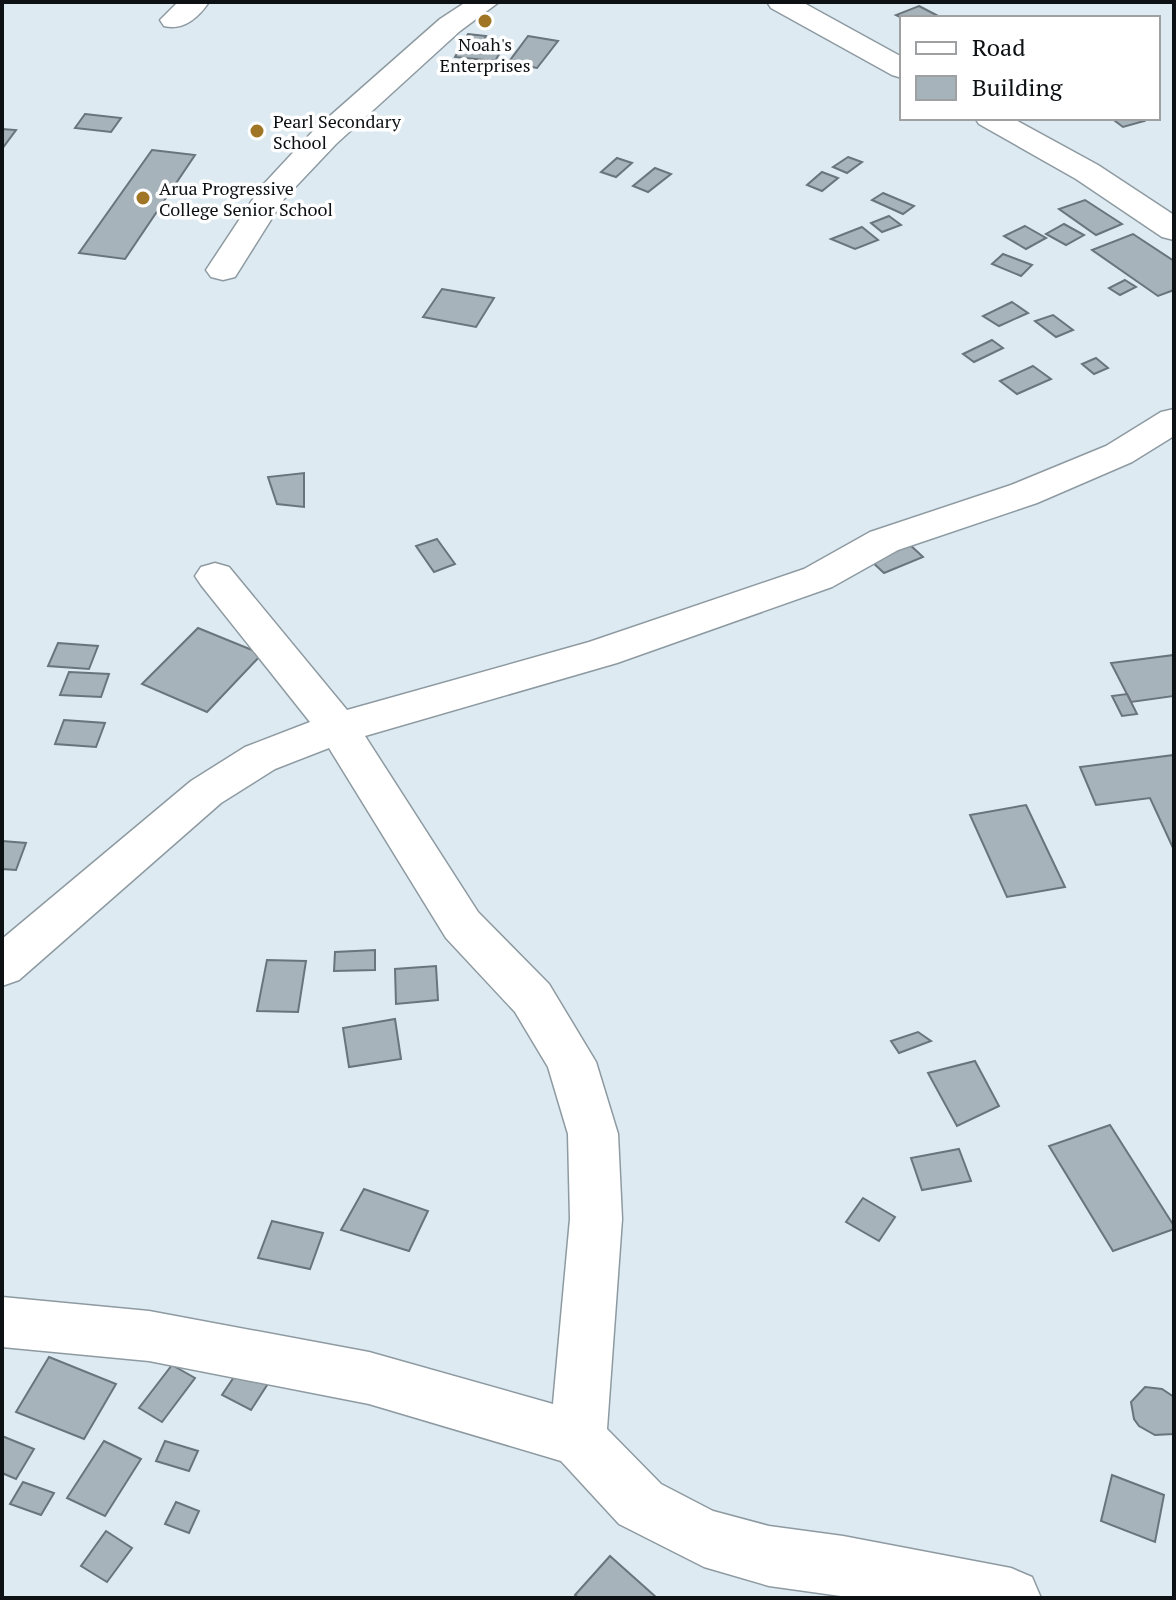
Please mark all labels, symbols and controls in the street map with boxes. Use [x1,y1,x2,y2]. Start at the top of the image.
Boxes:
marker: Noah's Enterprises [476,12,494,30]
legend [900,16,1160,120]
text: Road [972,31,1026,63]
place label: Noah's Enterprises [440,32,530,77]
text: Building [972,71,1063,103]
place label: Pearl Secondary School [273,109,402,154]
marker: Pearl Secondary School [248,122,266,140]
place label: Arua Progressive College Senior School [159,176,333,221]
marker: Arua Progressive College Senior School [134,189,152,207]

